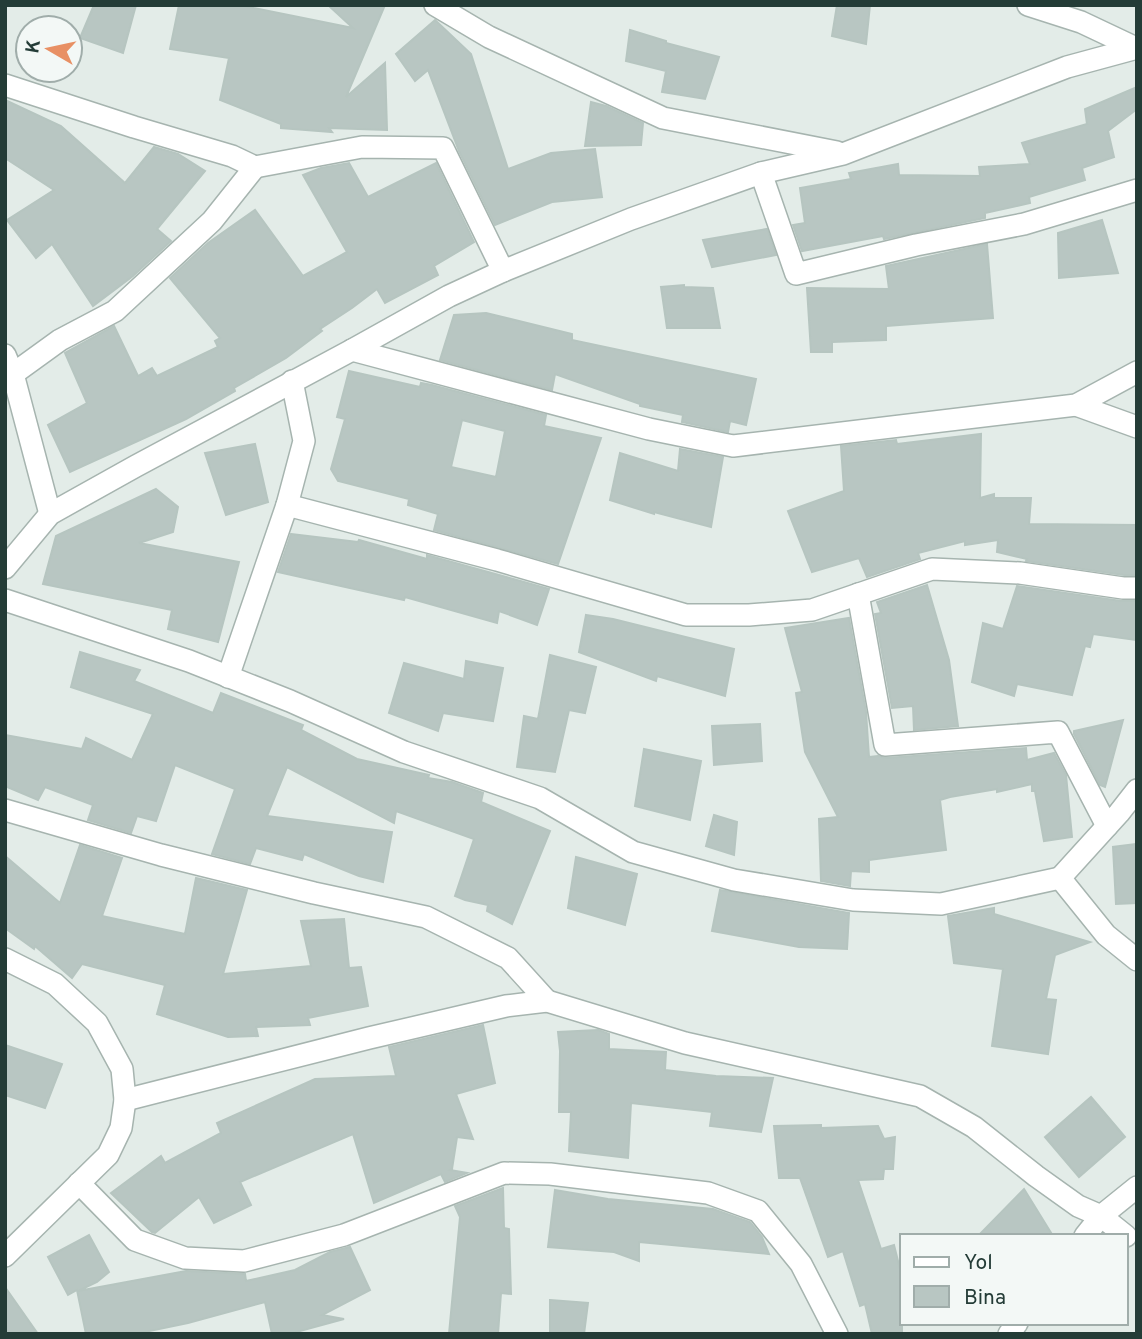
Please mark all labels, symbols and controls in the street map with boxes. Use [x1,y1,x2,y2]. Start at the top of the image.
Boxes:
north arrow [14,14,84,84]
text: K [21,38,47,55]
legend [900,1234,1128,1325]
text: Yol [964,1250,993,1277]
text: Bina [964,1285,1006,1312]

